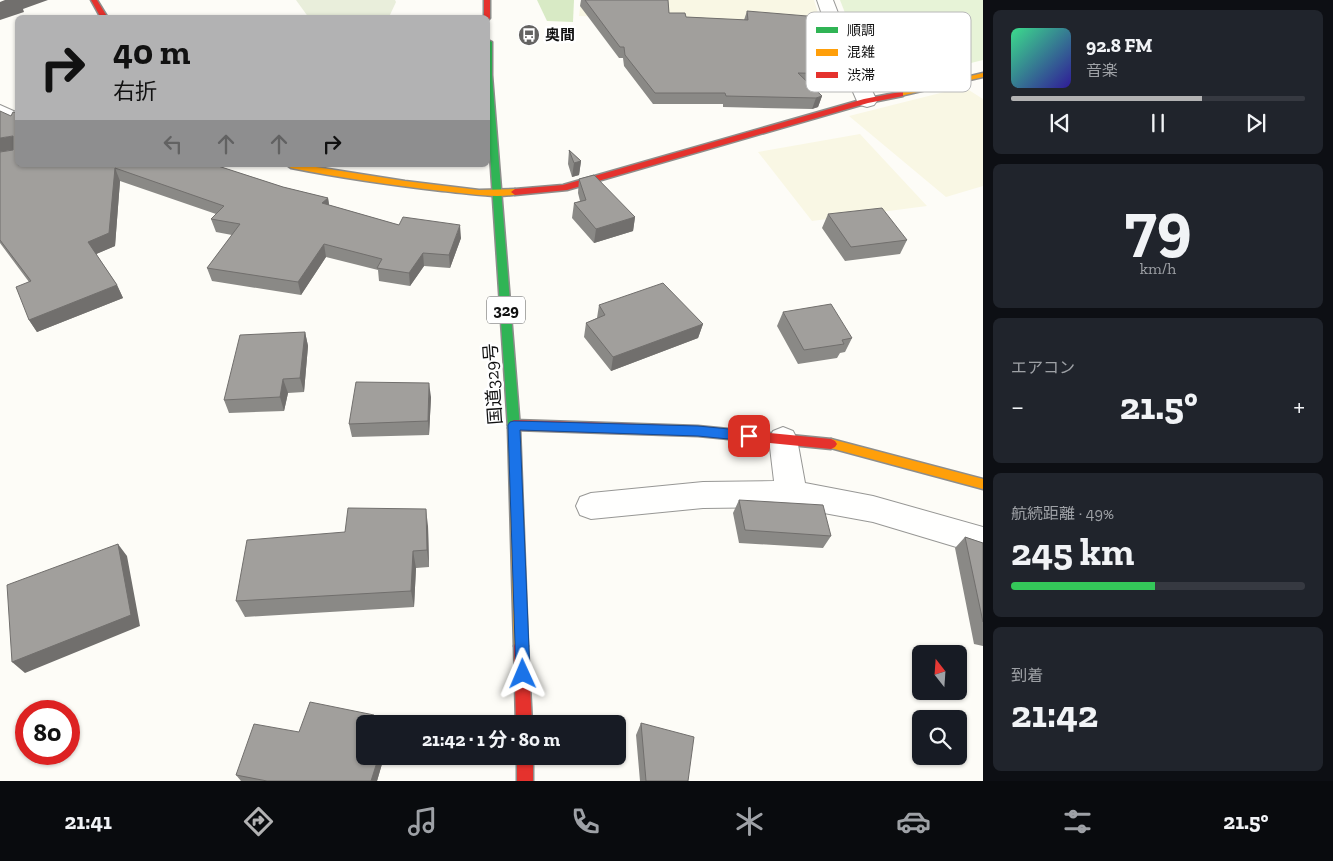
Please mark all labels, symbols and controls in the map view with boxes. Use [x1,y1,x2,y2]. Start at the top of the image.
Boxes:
legend [806,12,971,92]
text: 順調 [847,22,875,39]
bus stop icon: 奥間 [517,23,541,47]
place label: 奥間 [545,26,575,44]
text: 40 m [113,31,190,73]
text: 92.8 FM [1086,34,1152,57]
icon: right [30,35,95,100]
text: 混雑 [847,44,875,61]
text: 音楽 [1086,61,1118,80]
text: 渋滞 [847,67,875,84]
text: 右折 [113,78,157,105]
icon: previous [1046,109,1074,137]
icon: pause [1144,109,1172,137]
icon: next [1242,109,1270,137]
icon: left [159,130,187,158]
icon: ahead [212,130,240,158]
icon: ahead [265,130,293,158]
icon: right [318,130,346,158]
text: 79 [1125,187,1191,265]
text: km/h [1140,259,1176,278]
road number: 329 [487,296,525,324]
street label: 国道329号 [479,343,507,425]
text: エアコン [1011,358,1075,377]
text: 21.5° [1120,383,1198,429]
text: − [1011,390,1024,423]
text: + [1293,390,1305,423]
pin [728,415,770,457]
icon: arrive [735,422,763,450]
text: 航続距離 · 49% [1011,504,1114,523]
text: 245 km [1011,529,1134,575]
north arrow [912,645,968,700]
map controls [912,645,967,765]
position arrow [496,647,548,699]
text: 到着 [1011,666,1043,685]
text: 21:42 [1011,691,1098,737]
speed limit sign: 80 [15,700,80,765]
button: search [912,710,967,765]
text: 21:42 · 1 分 · 80 m [422,728,560,751]
icon: directions [241,804,276,839]
icon: music [405,804,440,839]
icon: phone [568,804,603,839]
icon: climate [732,804,767,839]
icon: car [896,804,931,839]
icon: filters [1060,804,1095,839]
text: 21:41 [64,808,112,835]
text: 21.5° [1223,808,1269,835]

